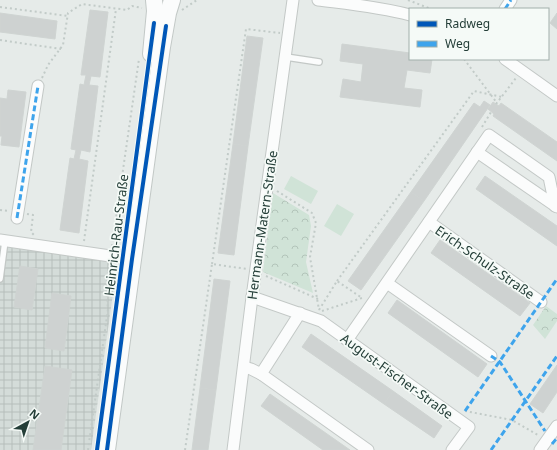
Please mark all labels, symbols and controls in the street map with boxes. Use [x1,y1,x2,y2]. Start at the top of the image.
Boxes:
legend [409,8,549,60]
text: Radweg [445,15,490,32]
text: Weg [445,35,470,52]
street label: Hermann-Matern-Straße [243,149,281,301]
street label: Heinrich-Rau-Straße [100,173,132,297]
street label: Erich-Schulz-Straße [432,221,538,303]
street label: August-Fischer-Straße [337,329,457,423]
north arrow [8,402,48,442]
text: N [26,405,43,423]

